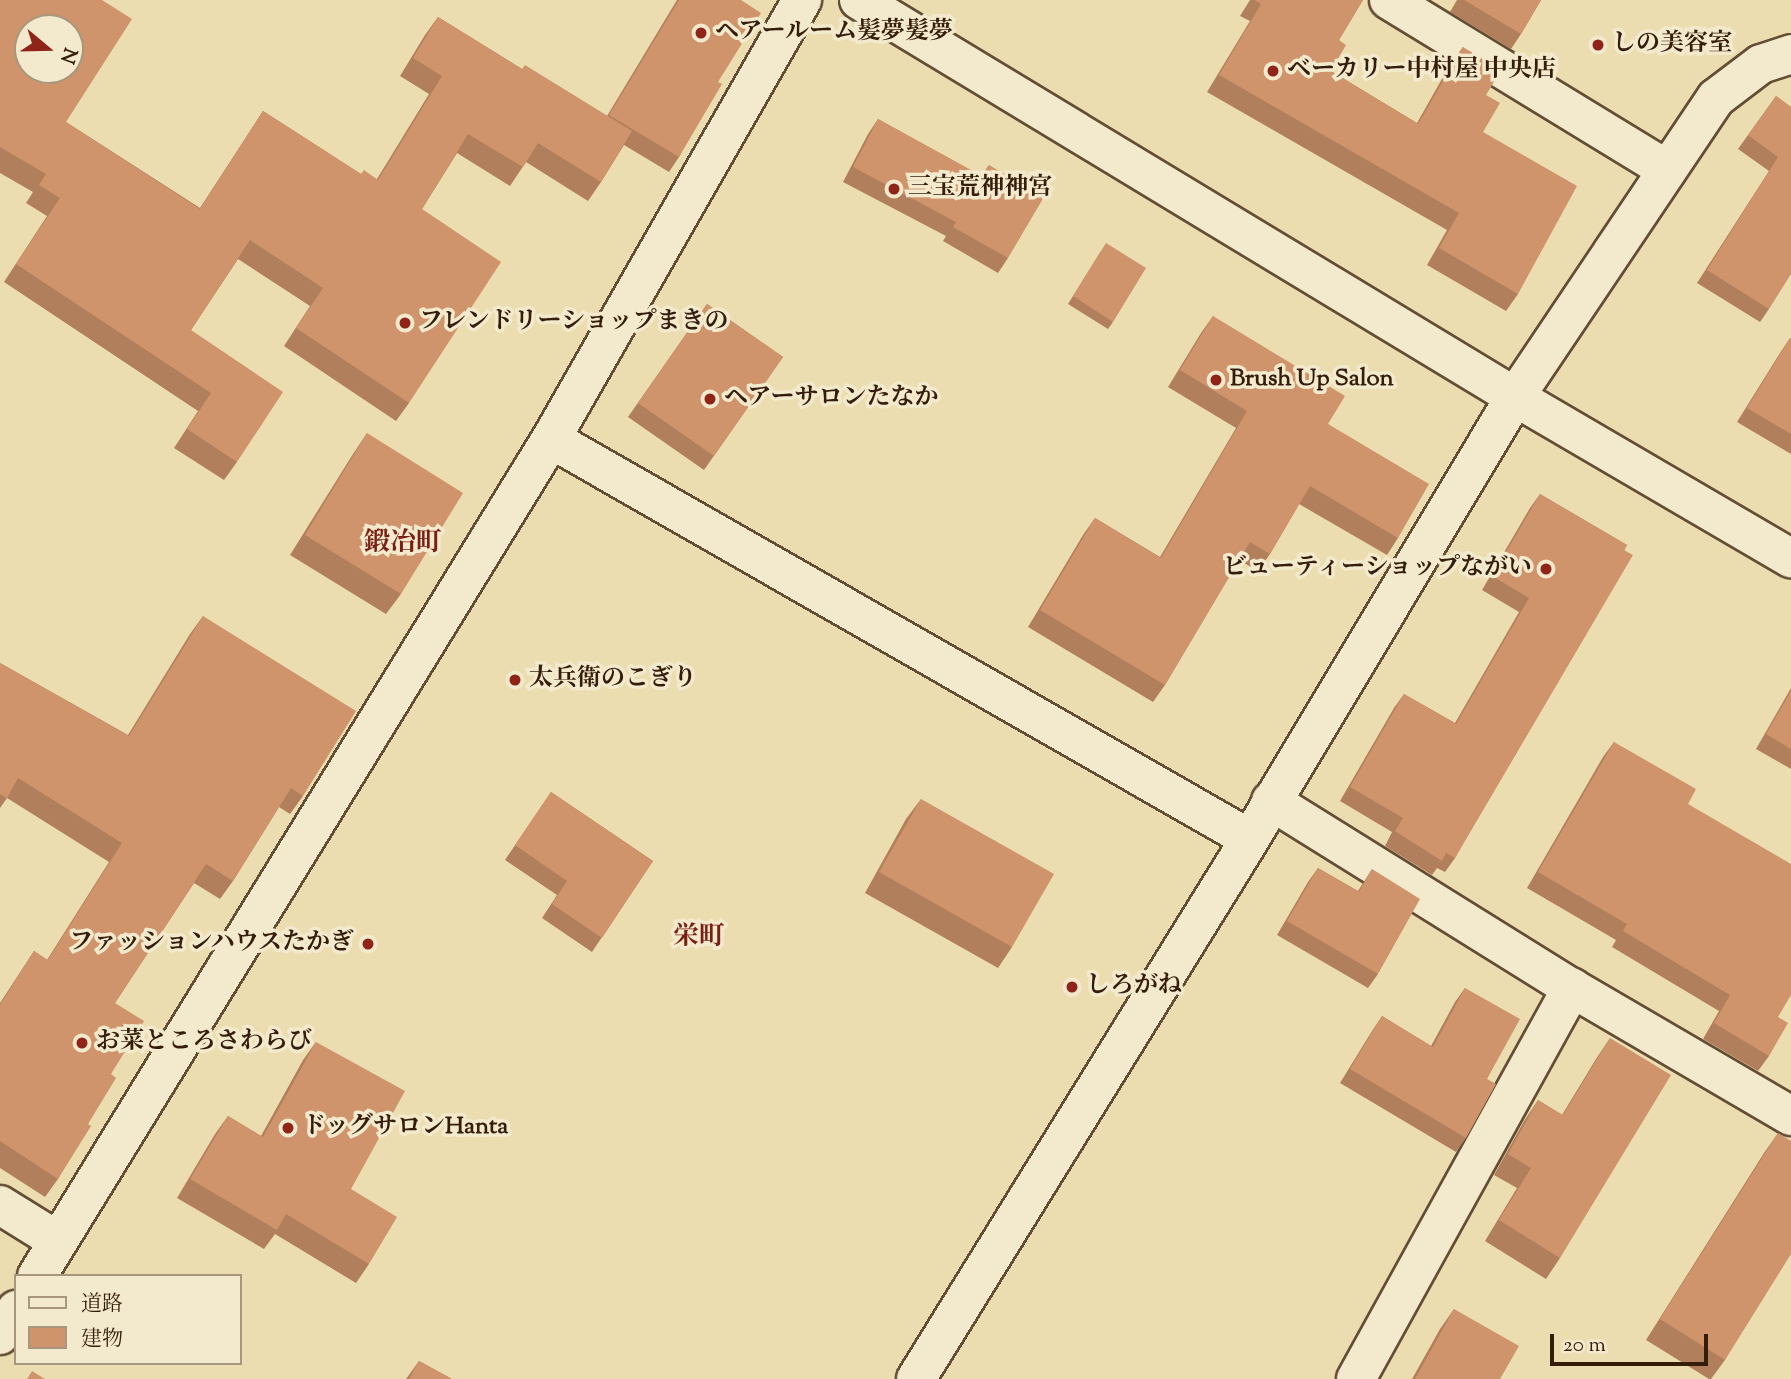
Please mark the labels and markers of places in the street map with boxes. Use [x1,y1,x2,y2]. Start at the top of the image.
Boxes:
place label: ヘアールーム髪夢髪夢 [715,19,954,47]
marker: ヘアールーム髪夢髪夢 [693,25,709,41]
place label: しの美容室 [1612,31,1732,59]
marker: しの美容室 [1590,37,1606,53]
place label: ベーカリー中村屋 中央店 [1287,57,1556,85]
marker: ベーカリー中村屋 中央店 [1265,63,1281,79]
place label: 三宝荒神神宮 [908,175,1052,203]
marker: 三宝荒神神宮 [886,181,902,197]
place label: フレンドリーショップまきの [419,309,731,337]
marker: フレンドリーショップまきの [397,315,413,331]
place label: Brush Up Salon [1230,366,1394,394]
marker: Brush Up Salon [1208,372,1224,388]
place label: ヘアーサロンたなか [724,385,939,413]
marker: ヘアーサロンたなか [702,391,718,407]
place label: ビューティーショップながい [1220,555,1532,583]
marker: ビューティーショップながい [1538,561,1554,577]
place label: 太兵衛のこぎり [529,666,697,694]
marker: 太兵衛のこぎり [507,672,523,688]
place label: ファッションハウスたかぎ [66,930,354,958]
marker: ファッションハウスたかぎ [360,936,376,952]
place label: しろがね [1086,973,1182,1001]
marker: しろがね [1064,979,1080,995]
place label: お菜ところさわらび [96,1029,312,1057]
marker: お菜ところさわらび [74,1035,90,1051]
place label: ドッグサロンHanta [302,1114,509,1142]
marker: ドッグサロンHanta [280,1120,296,1136]

